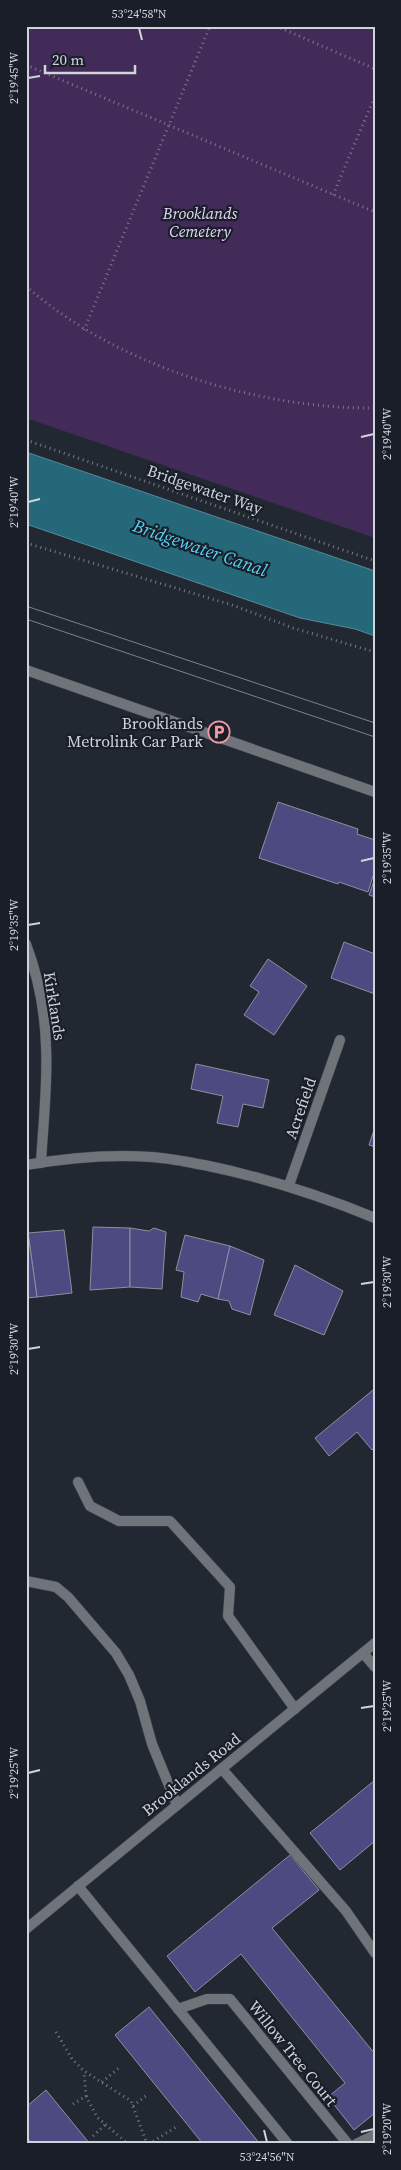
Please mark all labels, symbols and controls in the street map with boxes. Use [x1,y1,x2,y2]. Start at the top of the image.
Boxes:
text: 53°24'58"N [111,6,167,22]
scale bar [45,42,135,74]
text: 20 m [52,49,84,70]
text: 2°19'45"W [6,52,22,104]
park label: Brooklands Cemetery [162,202,237,242]
text: 2°19'40"W [379,408,395,460]
street label: Bridgewater Way [144,459,266,519]
text: 2°19'40"W [6,476,22,528]
water label: Bridgewater Canal [129,513,271,582]
place label: Brooklands Metrolink Car Park [67,712,203,752]
parking icon: Brooklands Metrolink Car Park [207,720,231,744]
text: 2°19'35"W [379,832,395,884]
text: 2°19'35"W [6,899,22,951]
street label: Kirklands [39,970,71,1042]
street label: Acrefield [279,1074,321,1142]
text: 2°19'30"W [379,1256,395,1308]
text: 2°19'30"W [6,1323,22,1375]
text: 2°19'25"W [379,1680,395,1732]
street label: Brooklands Road [137,1727,245,1821]
text: 2°19'25"W [6,1747,22,1799]
street label: Willow Tree Court [244,1996,343,2111]
text: 2°19'20"W [379,2103,395,2155]
text: 53°24'56"N [239,2149,295,2165]

